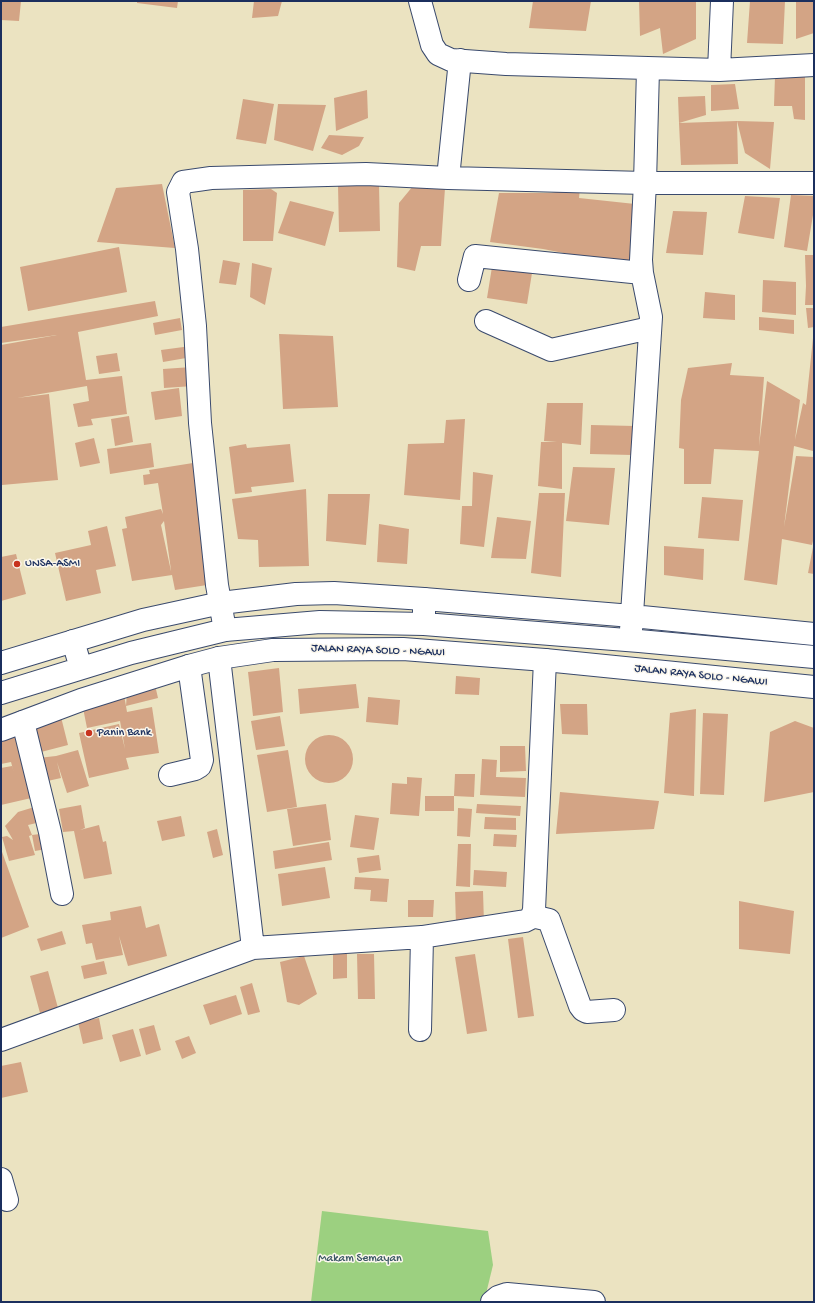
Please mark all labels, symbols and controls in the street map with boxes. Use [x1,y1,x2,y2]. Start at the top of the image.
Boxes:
place label: UNSA-ASMI [25,557,80,571]
marker: UNSA-ASMI [12,559,22,569]
street label: JALAN RAYA SOLO - NGAWI [311,641,445,661]
street label: JALAN RAYA SOLO - NGAWI [634,662,768,690]
place label: Panin Bank [97,726,151,740]
marker: Panin Bank [84,728,94,738]
park label: Makam Semayan [318,1252,402,1266]

